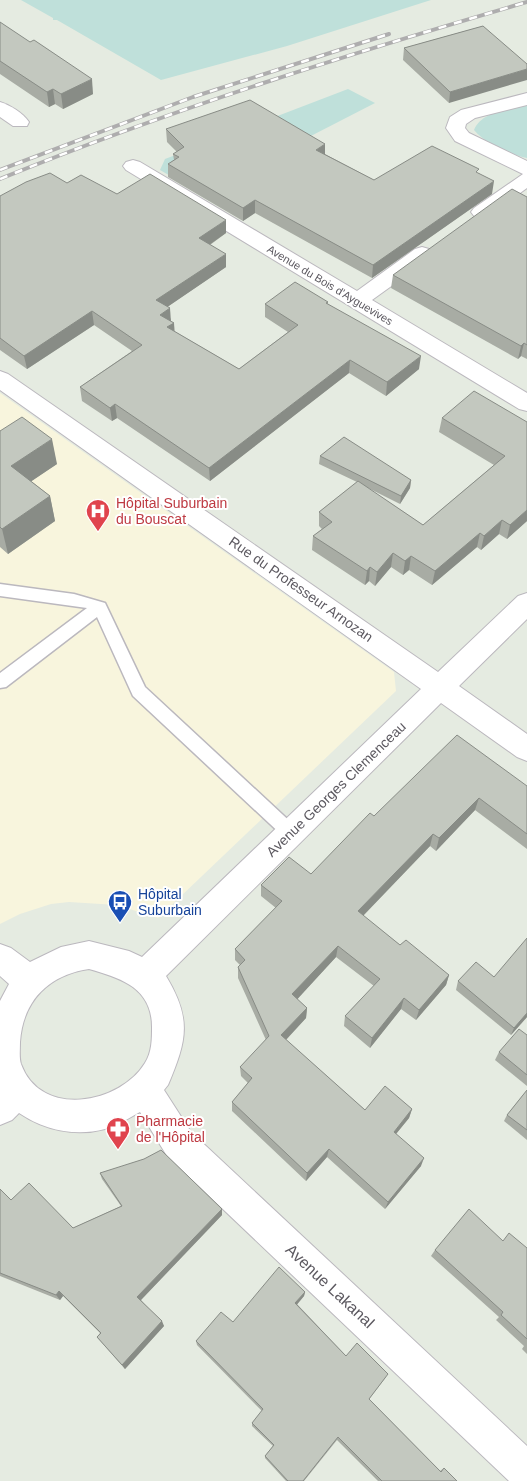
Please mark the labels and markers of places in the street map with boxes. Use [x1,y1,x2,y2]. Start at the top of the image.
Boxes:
place label: Hôpital Suburbain du Bouscat [116,495,227,527]
hospital icon: Hôpital Suburbain du Bouscat [85,498,111,532]
place label: Hôpital Suburbain [138,886,202,918]
bus stop icon: Hôpital Suburbain [107,889,133,923]
place label: Pharmacie de l'Hôpital [136,1113,205,1145]
pharmacy icon: Pharmacie de l'Hôpital [105,1116,131,1150]

